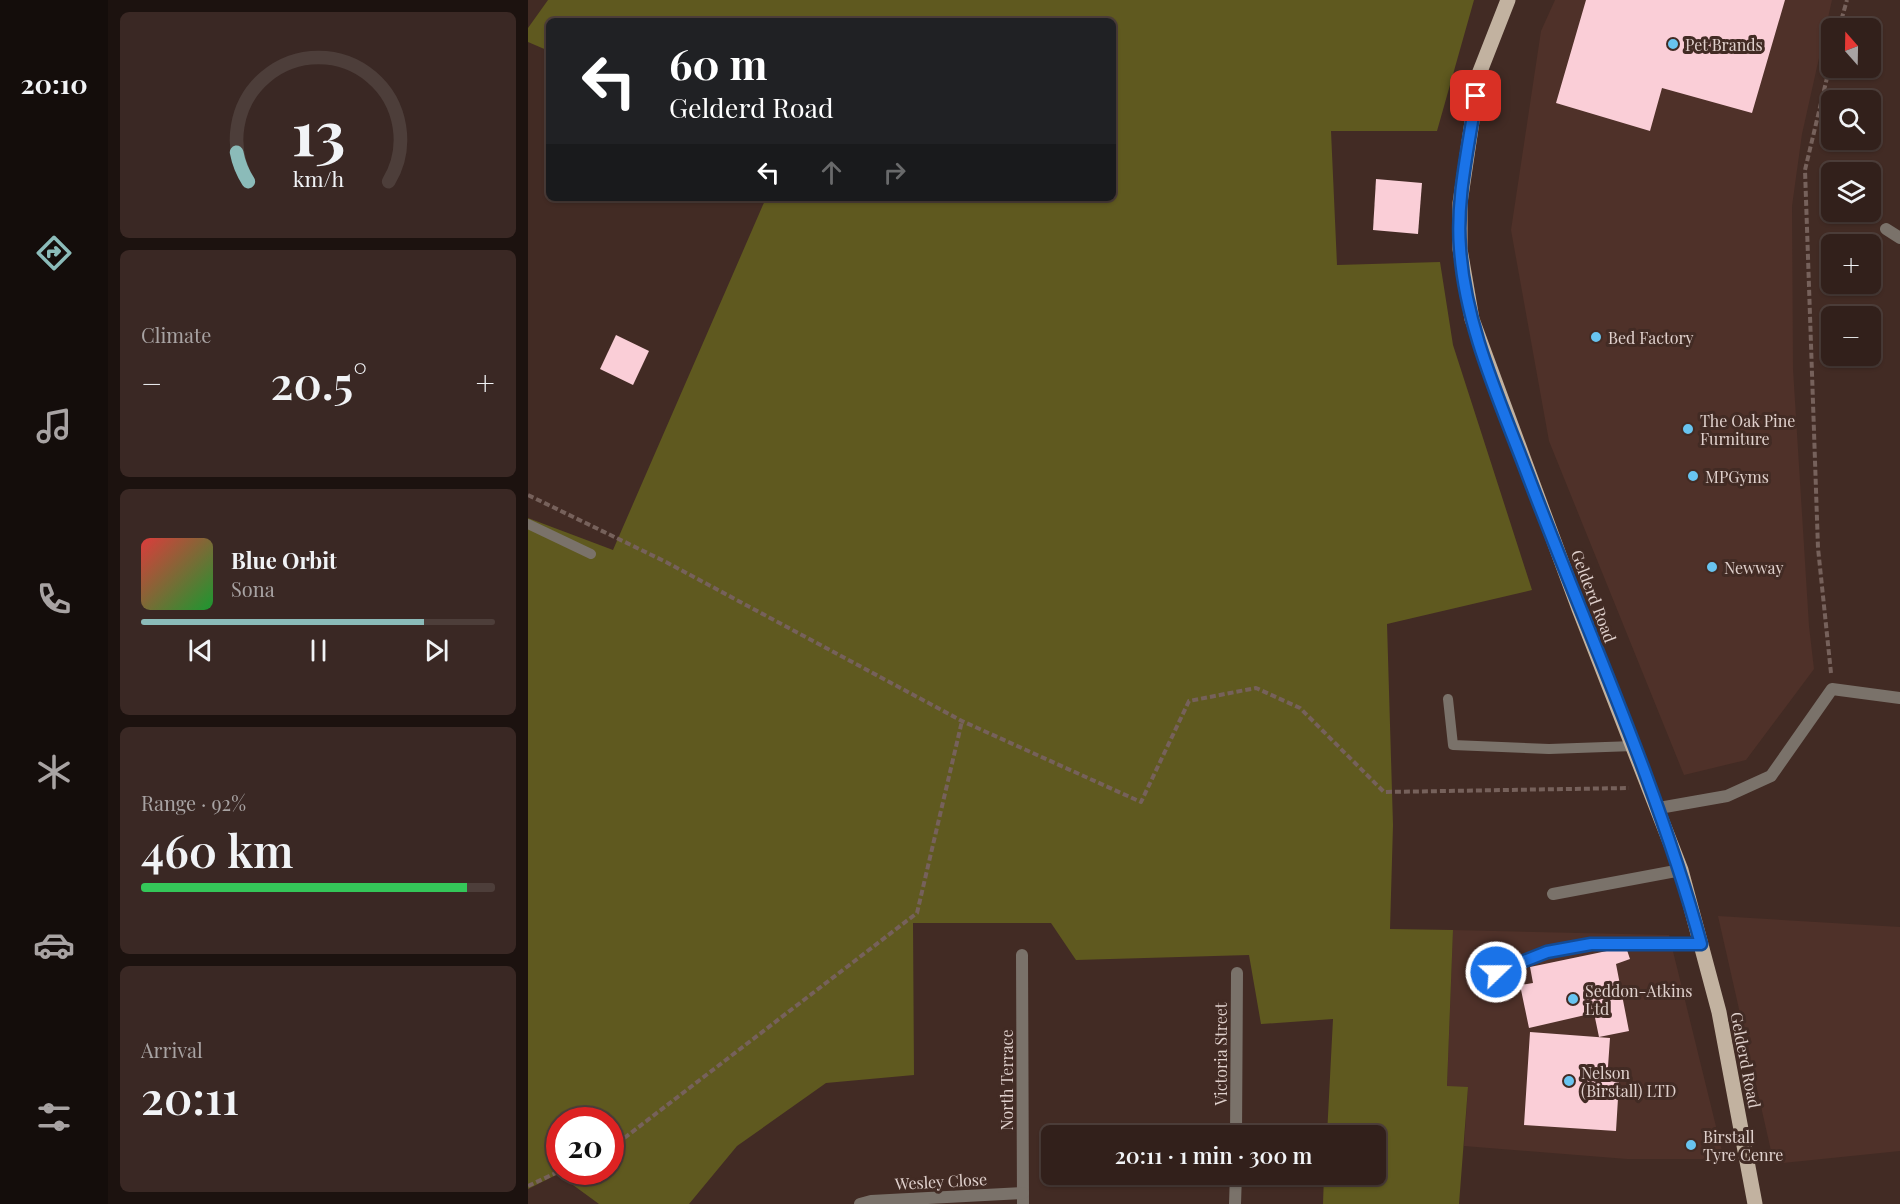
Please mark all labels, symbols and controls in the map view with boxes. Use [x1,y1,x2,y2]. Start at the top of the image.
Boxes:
north arrow [1821,18,1881,78]
map controls [1821,18,1881,366]
place label: Pet Brands [1685,34,1763,55]
text: 60 m [669,35,767,91]
marker: Pet Brands [1666,37,1680,51]
icon: left [570,42,648,120]
text: 20:10 [20,65,88,101]
pin [1450,70,1501,121]
icon: arrive [1459,79,1492,112]
text: 13 [291,88,345,172]
text: Gelderd Road [669,89,834,125]
button: search [1821,90,1881,150]
icon: left [752,156,785,189]
icon: ahead [815,156,848,189]
icon: right [878,156,911,189]
button: layers [1821,162,1881,222]
text: km/h [292,165,344,193]
icon: directions [33,232,75,274]
button: + [1821,234,1881,294]
button: − [1821,306,1881,366]
text: Climate [141,321,211,348]
place label: Bed Factory [1608,327,1694,348]
marker: Bed Factory [1589,330,1603,344]
text: 20.5° [271,351,367,411]
text: − [141,360,162,404]
text: + [476,360,495,404]
icon: music [33,405,75,447]
place label: The Oak Pine Furniture [1700,410,1795,449]
marker: The Oak Pine Furniture [1681,422,1695,436]
place label: MPGyms [1705,466,1769,487]
marker: MPGyms [1686,469,1700,483]
text: Blue Orbit [231,545,337,575]
street label: Gelderd Road [1567,547,1621,645]
place label: Newway [1724,557,1784,578]
marker: Newway [1705,560,1719,574]
text: Sona [231,575,275,602]
icon: phone [33,578,75,620]
icon: previous [184,634,217,667]
icon: pause [302,634,335,667]
icon: next [420,634,453,667]
icon: climate [33,751,75,793]
text: Range · 92% [141,789,246,816]
text: 460 km [141,819,293,879]
icon: car [33,924,75,966]
position arrow [1464,940,1528,1004]
place label: Seddon-Atkins Ltd [1585,980,1692,1019]
marker: Seddon-Atkins Ltd [1566,992,1580,1006]
street label: Victoria Street [1210,1002,1231,1107]
street label: Gelderd Road [1726,1010,1766,1110]
street label: North Terrace [996,1030,1017,1131]
text: Arrival [141,1036,203,1063]
place label: Nelson (Birstall) LTD [1581,1062,1676,1101]
text: 20:11 [141,1066,239,1126]
marker: Nelson (Birstall) LTD [1562,1074,1576,1088]
icon: filters [33,1096,75,1138]
speed limit sign: 20 [546,1107,624,1185]
place label: Birstall Tyre Cenre [1703,1126,1783,1165]
marker: Birstall Tyre Cenre [1684,1138,1698,1152]
text: 20:11 · 1 min · 300 m [1115,1140,1312,1170]
street label: Wesley Close [893,1168,988,1194]

